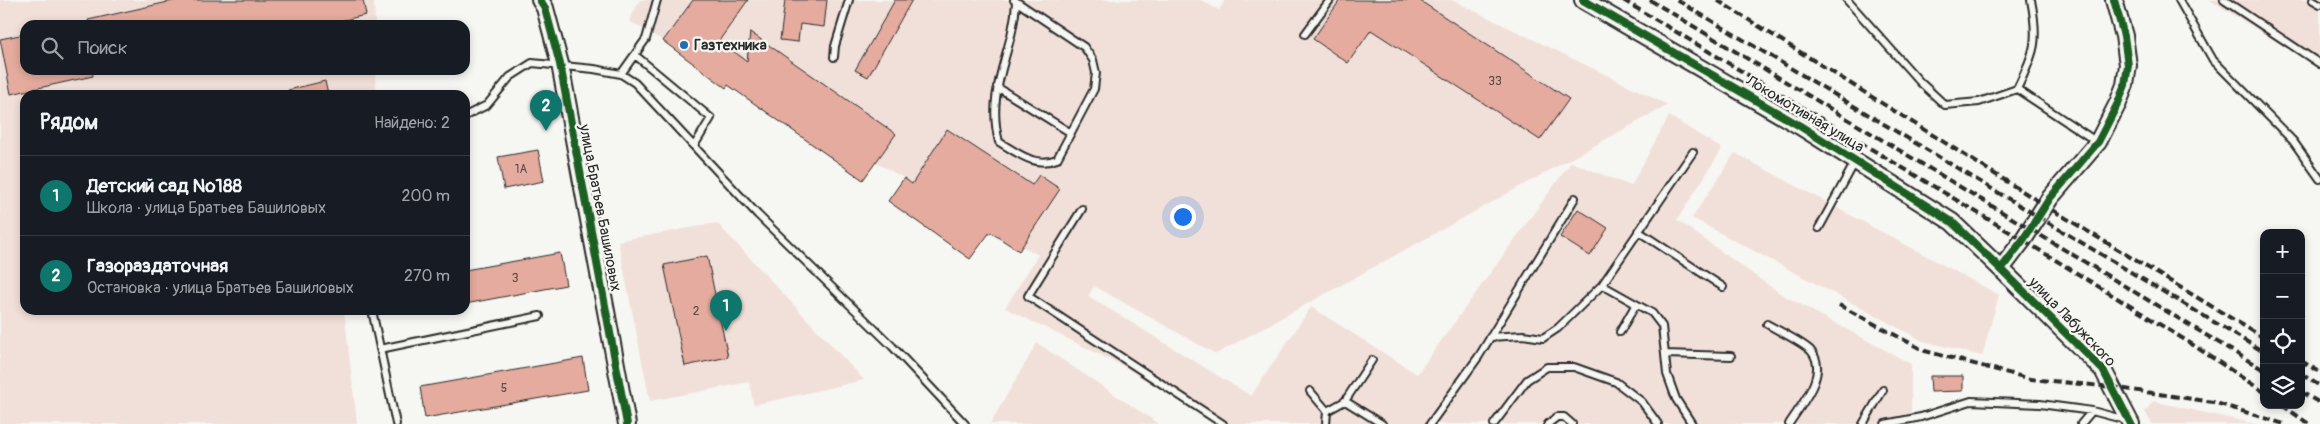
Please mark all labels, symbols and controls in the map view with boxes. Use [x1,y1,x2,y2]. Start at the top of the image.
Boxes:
search box [20,20,470,75]
icon: search [38,34,66,62]
text: Поиск [78,36,128,60]
place label: Газтехника [694,36,767,55]
marker: Газтехника [678,39,690,51]
street label: Локомотивная улица [1742,71,1868,157]
house number: 33 [1488,74,1502,89]
pin: 2 [530,90,562,131]
text: Рядом [40,109,98,136]
text: Найдено: 2 [374,113,450,133]
street label: улица Братьев Башиловых [574,122,626,293]
house number: 1А [515,162,527,177]
text: Детский сад №188 [87,174,242,198]
text: 1 [53,186,59,206]
text: 200 m [402,186,450,206]
text: Школа · улица Братьев Башиловых [87,198,326,218]
your location [1170,204,1196,230]
map controls [2260,229,2305,409]
button: + [2260,229,2305,274]
text: Газораздаточная [87,254,228,278]
text: 2 [52,266,60,286]
text: 270 m [404,266,450,286]
house number: 3 [512,271,519,286]
street label: улица Лабужского [2024,272,2120,371]
button: − [2260,274,2305,319]
text: Остановка · улица Братьев Башиловых [87,278,354,298]
pin: 1 [710,290,742,331]
house number: 2 [693,304,700,319]
button: locate [2260,319,2305,364]
button: layers [2260,364,2305,409]
house number: 5 [501,381,507,396]

